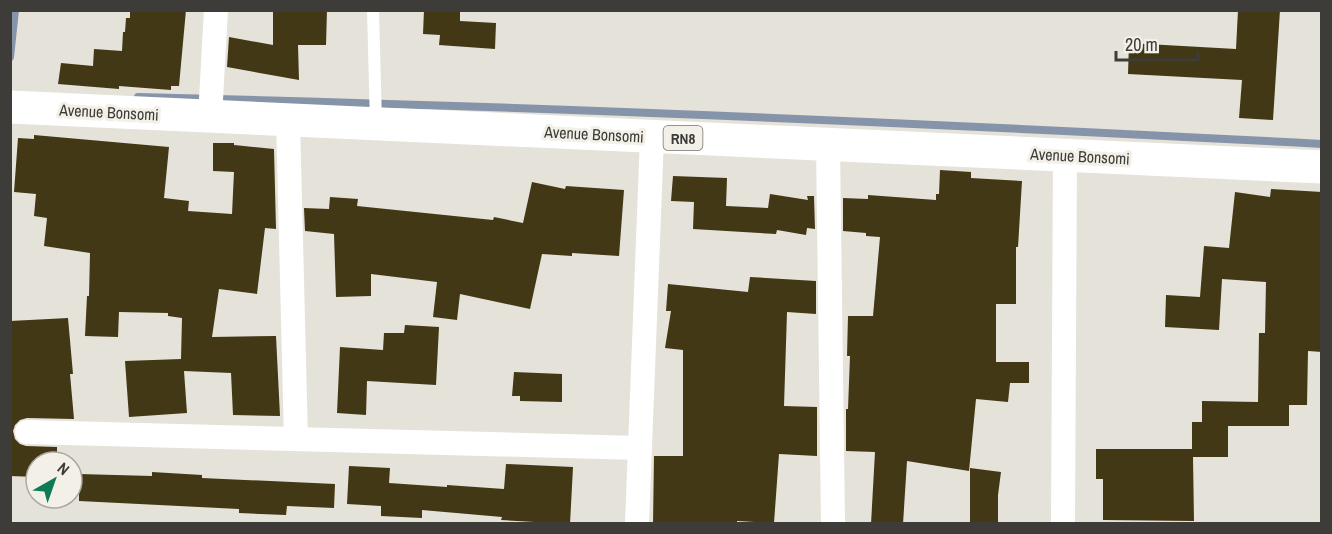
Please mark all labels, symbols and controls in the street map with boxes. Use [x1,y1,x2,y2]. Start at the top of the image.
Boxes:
scale bar [1116,24,1198,62]
text: 20 m [1125,32,1158,57]
street label: Avenue Bonsomi [58,98,159,126]
street label: Avenue Bonsomi [543,120,644,148]
road number: RN8 [664,126,702,150]
street label: Avenue Bonsomi [1029,142,1130,170]
north arrow [24,450,84,510]
text: N [53,457,74,480]

